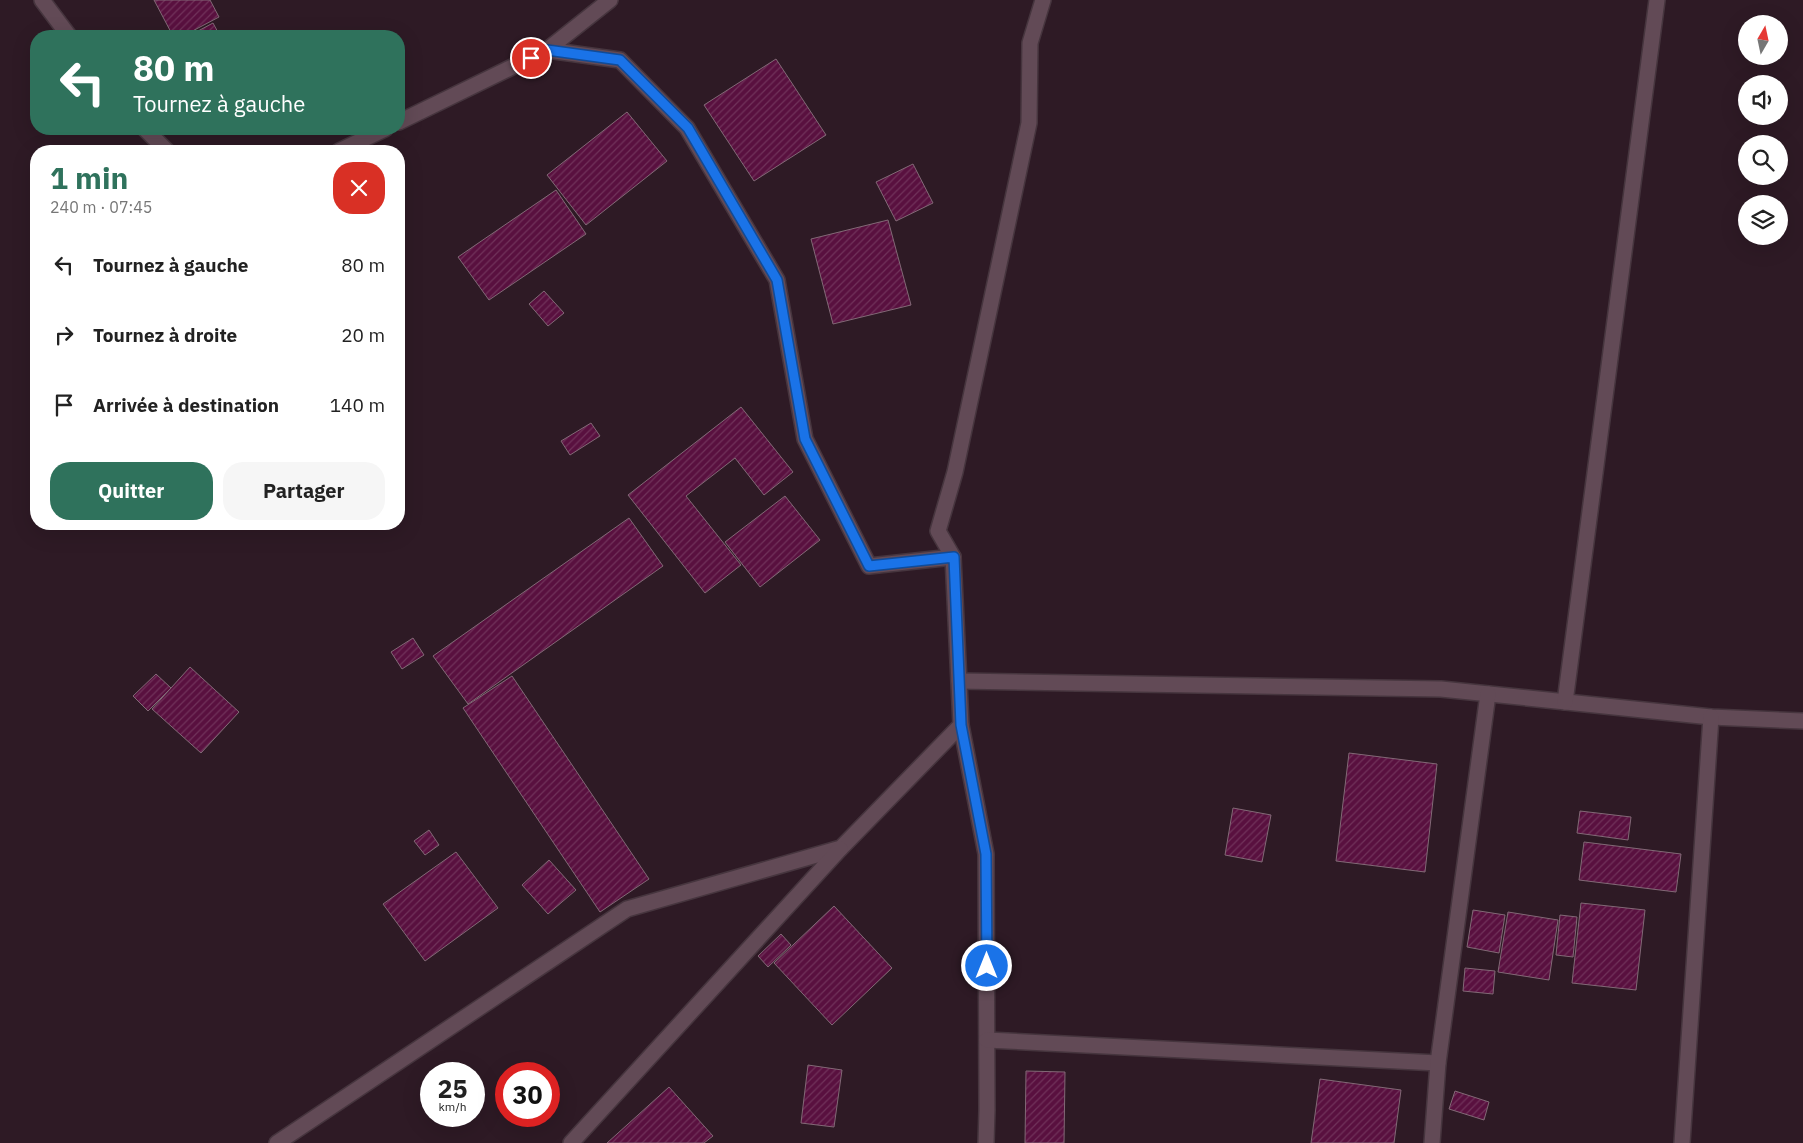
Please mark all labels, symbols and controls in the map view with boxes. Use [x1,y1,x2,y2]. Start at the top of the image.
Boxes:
north arrow [1738,15,1788,65]
map controls [1738,15,1788,245]
pin [510,37,552,79]
icon: arrive [517,44,545,72]
text: 80 m [133,45,215,91]
icon: left [50,50,115,115]
button: sound [1738,75,1788,125]
text: Tournez à gauche [133,89,305,118]
button: search [1738,135,1788,185]
text: 1 min [50,158,128,197]
button: close [333,162,385,214]
button: layers [1738,195,1788,245]
text: 240 m · 07:45 [50,197,152,217]
icon: left [50,251,78,279]
text: Tournez à gauche [93,253,249,277]
text: 80 m [341,253,385,277]
icon: right [50,321,78,349]
text: Tournez à droite [93,323,237,347]
text: 20 m [341,323,385,347]
icon: arrive [50,391,78,419]
text: Arrivée à destination [93,393,279,417]
text: 140 m [330,393,385,417]
button: Quitter [50,462,213,520]
button: Partager [223,462,385,520]
position arrow [960,939,1012,991]
speed limit sign: 30 [495,1062,560,1127]
text: 25 [437,1072,468,1105]
text: km/h [438,1099,467,1114]

